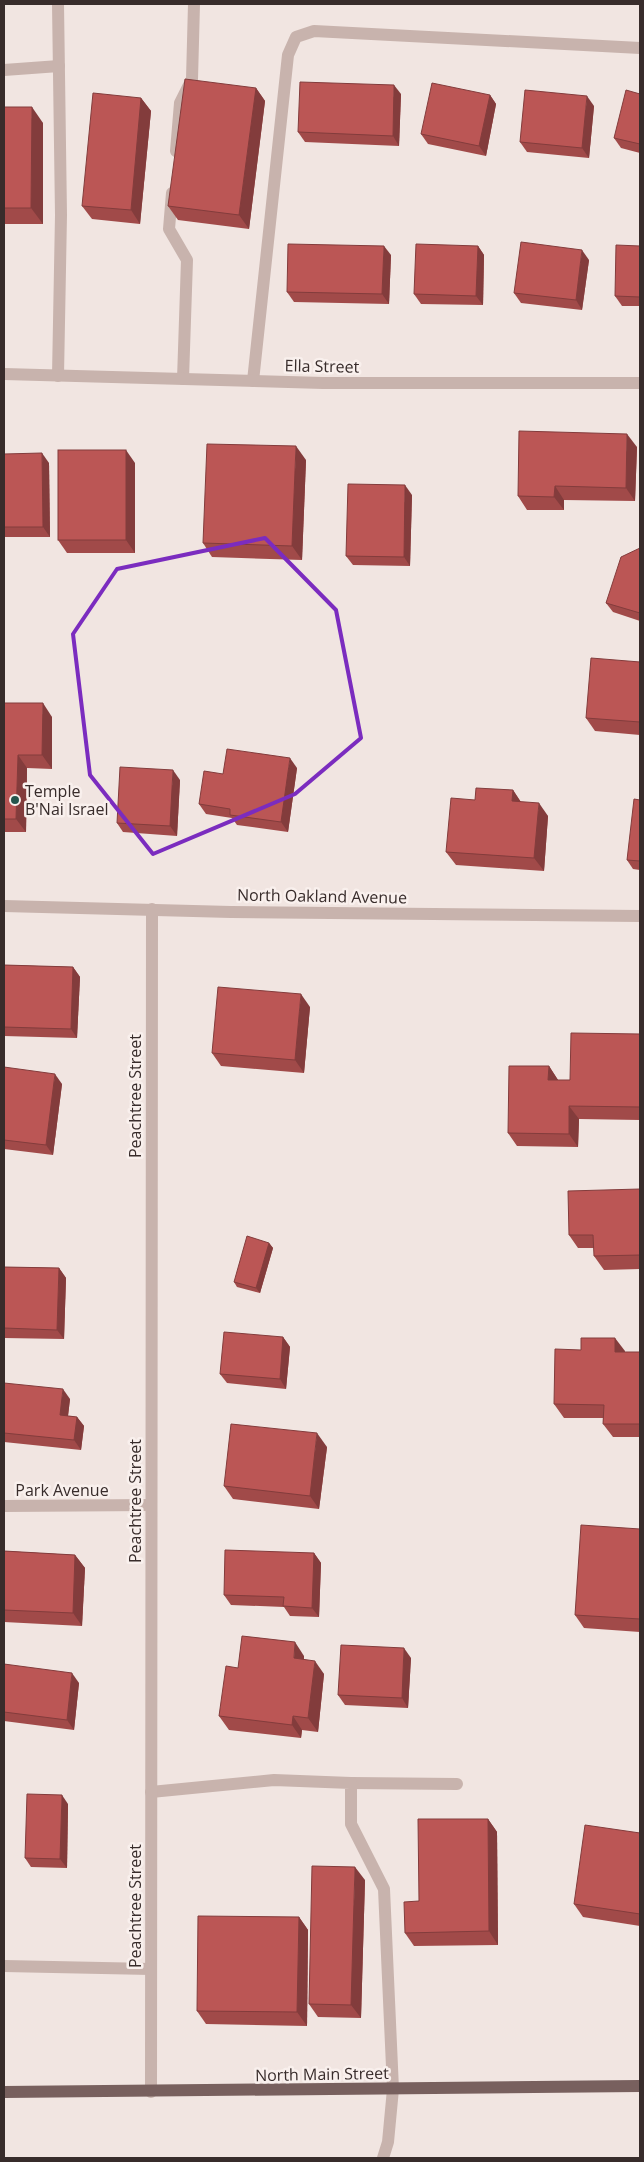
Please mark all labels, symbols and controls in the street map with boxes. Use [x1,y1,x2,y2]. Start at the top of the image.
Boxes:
street label: Ella Street [284,354,360,378]
place label: Temple B'Nai Israel [25,780,109,820]
marker: Temple B'Nai Israel [9,794,21,806]
street label: North Oakland Avenue [237,884,407,908]
street label: Peachtree Street [124,1034,146,1158]
street label: Peachtree Street [124,1439,146,1563]
street label: Park Avenue [15,1479,109,1501]
street label: Peachtree Street [124,1844,146,1968]
street label: North Main Street [255,2062,389,2086]

